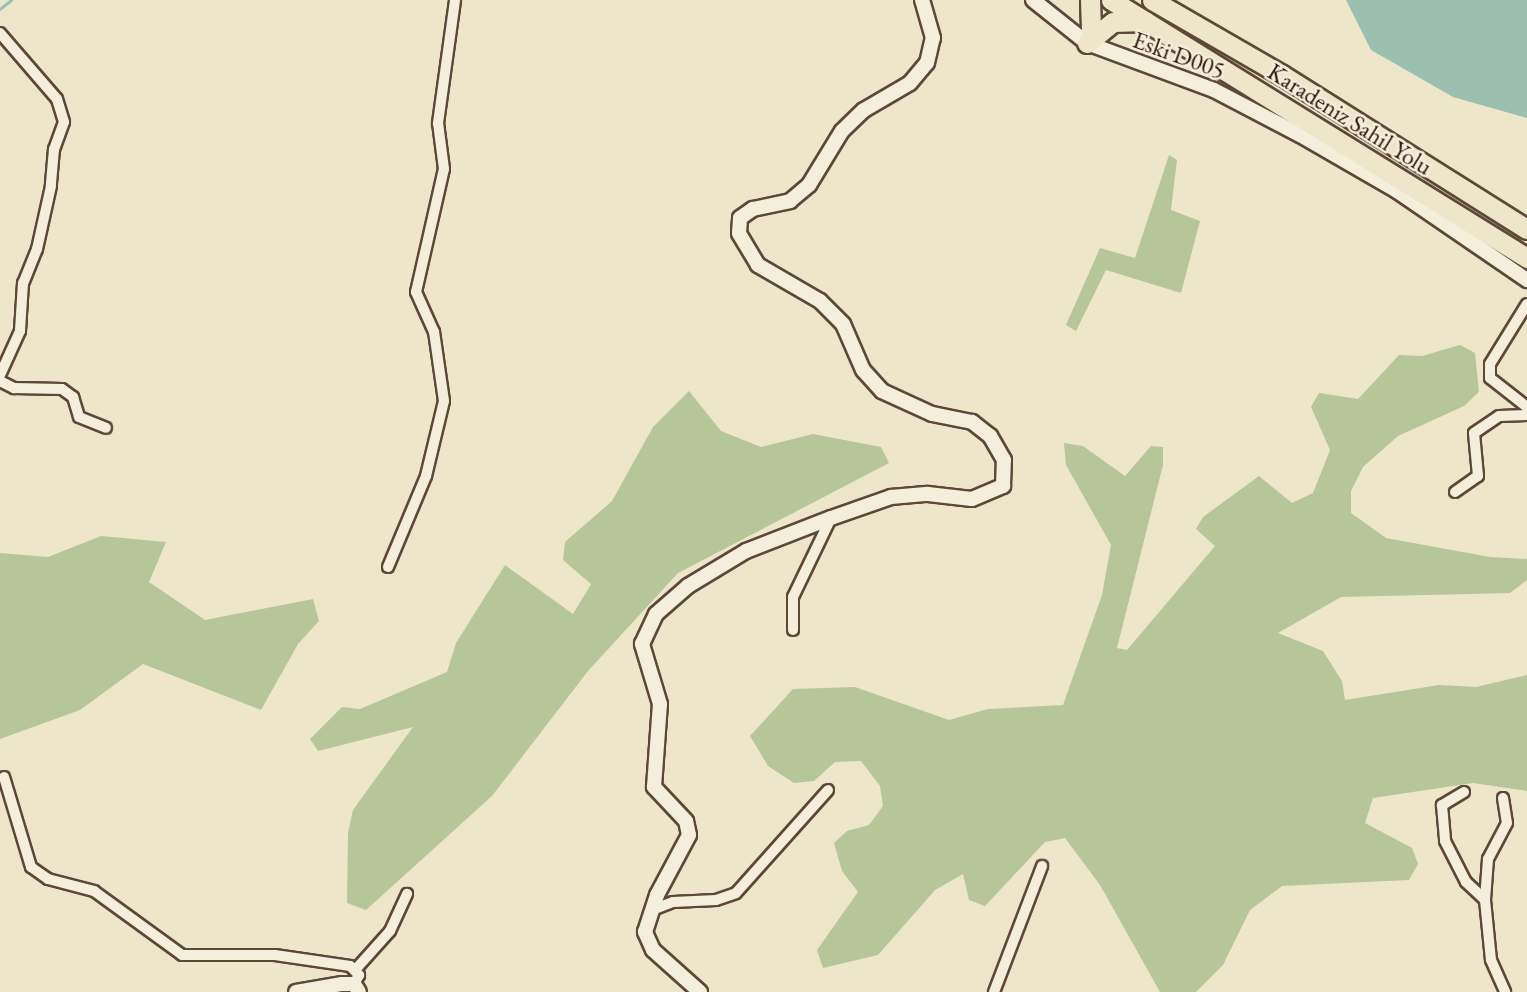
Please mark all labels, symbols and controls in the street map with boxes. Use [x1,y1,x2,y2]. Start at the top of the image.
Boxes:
street label: Eski D005 [1129,25,1229,85]
street label: Karadeniz Sahil Yolu [1263,57,1437,181]

